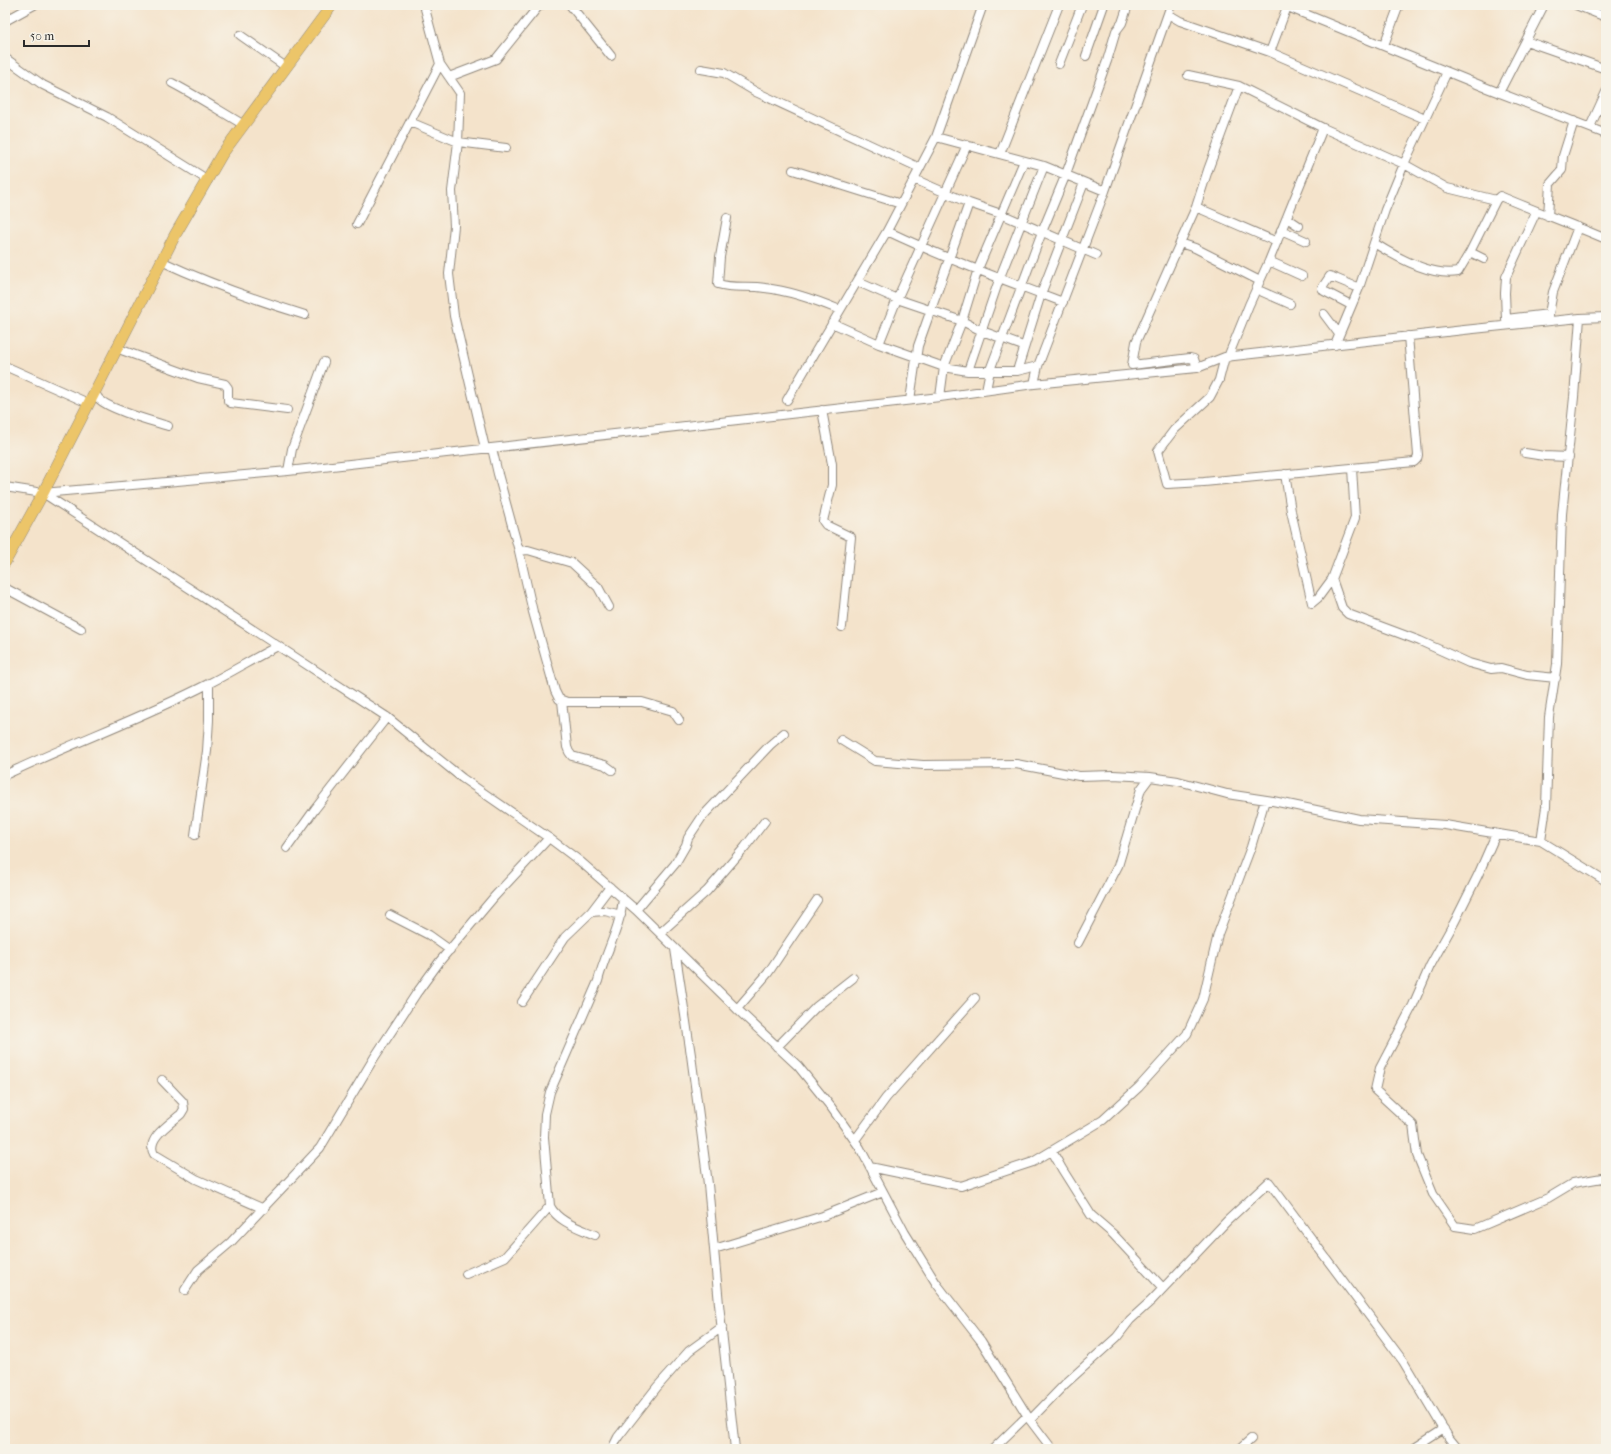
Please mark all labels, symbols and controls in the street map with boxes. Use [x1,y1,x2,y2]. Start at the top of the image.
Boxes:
scale bar [24,22,89,48]
text: 50 m [30,29,54,43]

